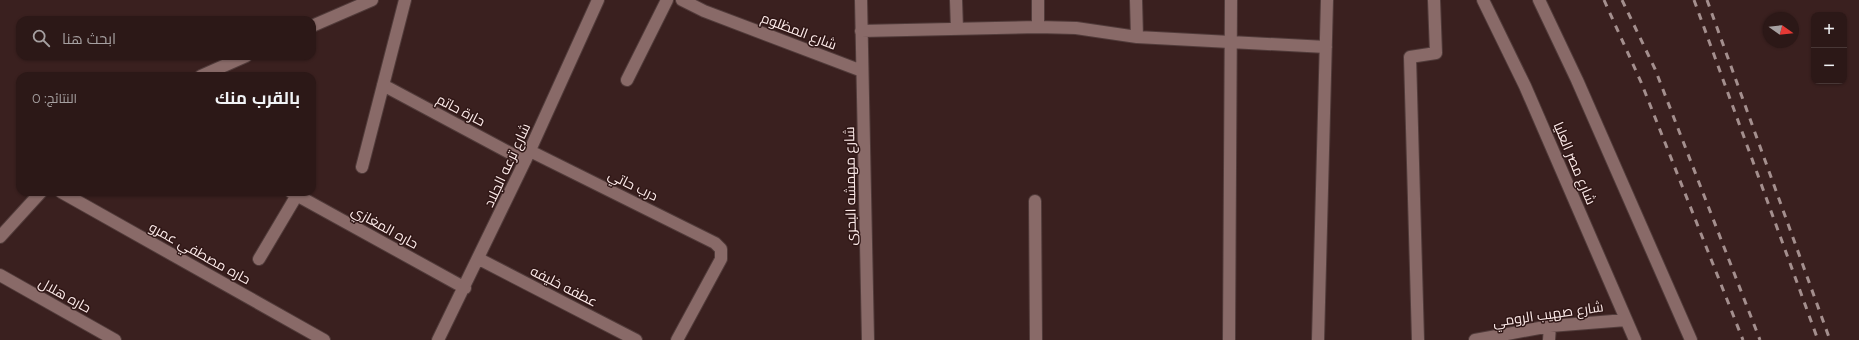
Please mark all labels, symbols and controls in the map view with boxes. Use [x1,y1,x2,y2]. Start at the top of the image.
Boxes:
street label: شارع المظلوم [758,8,839,55]
north arrow [1763,12,1799,48]
map controls [1811,12,1847,84]
button: + [1811,12,1847,48]
search box [16,16,316,60]
icon: search [30,27,52,49]
text: ابحث هنا [62,29,116,48]
button: − [1811,48,1847,84]
text: بالقرب منك [215,88,300,108]
text: النتائج: 0 [32,90,77,106]
street label: حارة حاتم [433,90,488,131]
street label: شارع مصر العليا [1549,119,1601,207]
street label: شارع ترعه الجلاد [480,120,534,210]
street label: شارع مهمشه البحرى [840,126,860,246]
street label: درب حاتي [604,165,661,207]
street label: حاره المغازي [347,201,422,255]
street label: حاره مصطفي عمرو [145,218,254,291]
street label: عطفه خليفه [528,261,600,311]
street label: حاره هلال [36,273,94,317]
street label: شارع صهيب الرومي [1492,297,1605,334]

